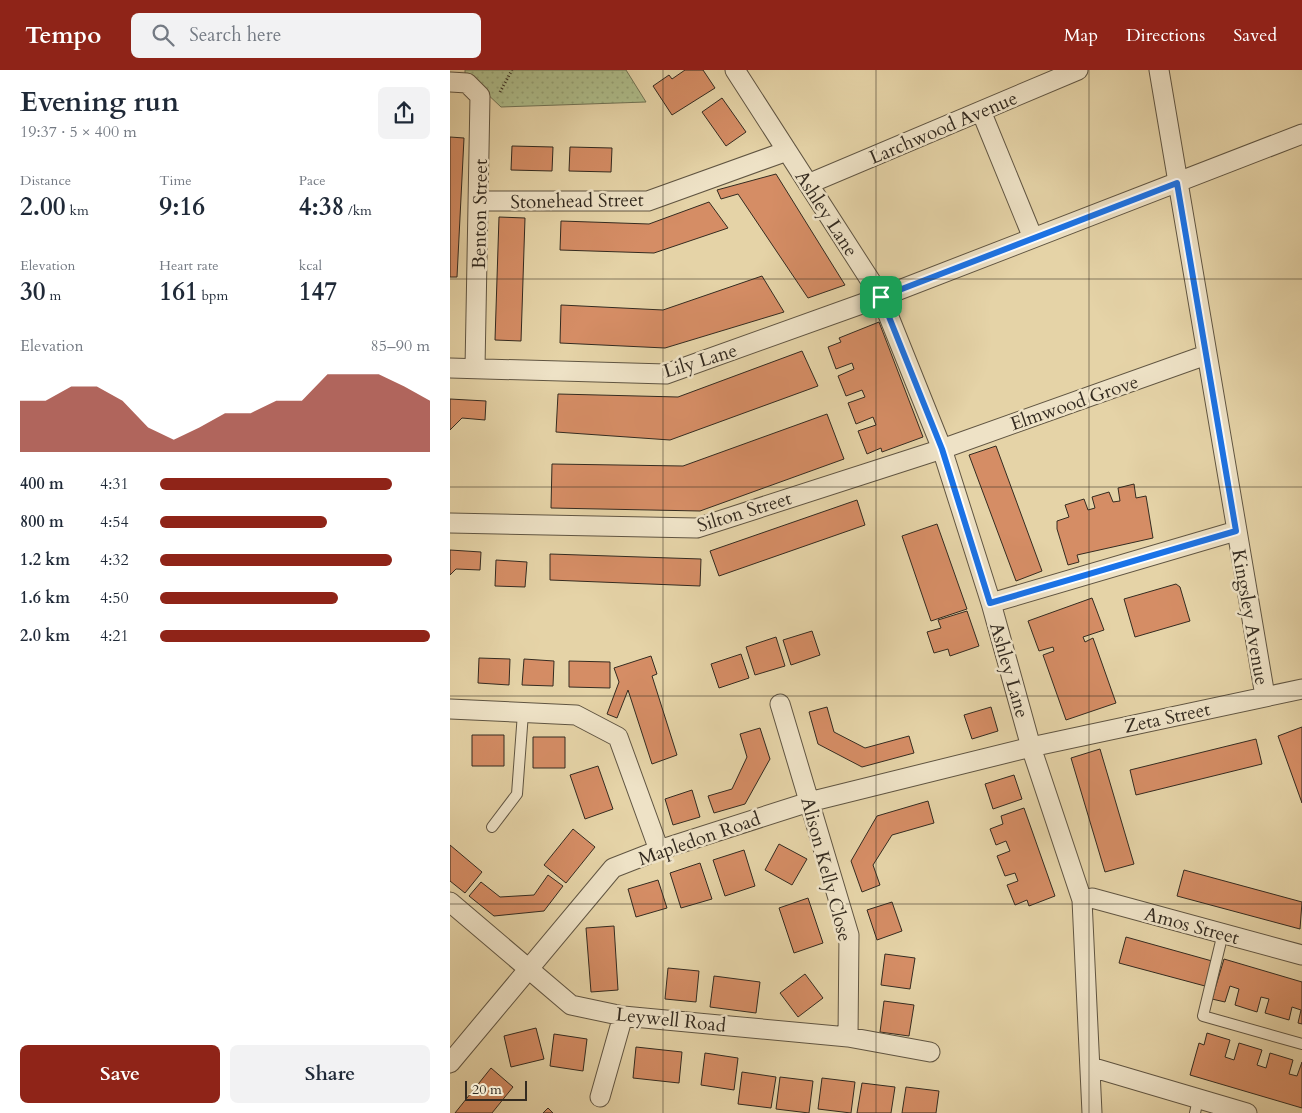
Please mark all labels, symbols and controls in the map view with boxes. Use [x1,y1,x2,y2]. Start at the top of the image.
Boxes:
search box [131,13,481,58]
text: Tempo [25,19,101,52]
icon: search [149,21,177,49]
text: Search here [189,22,281,48]
text: Map [1064,23,1098,48]
text: Directions [1126,23,1205,48]
text: Saved [1233,23,1277,48]
text: Evening run [20,83,179,121]
street label: Larchwood Avenue [865,85,1021,171]
button: share [378,87,430,139]
text: 19:37 · 5 × 400 m [20,121,137,143]
street label: Benton Street [466,159,494,269]
street label: Ashley Lane [789,165,864,262]
text: Distance [20,171,71,190]
text: Time [159,171,192,190]
text: Pace [299,171,326,190]
street label: Stonehead Street [510,187,644,215]
text: 2.00 [20,190,66,224]
text: 9:16 [159,190,205,224]
text: 4:38 [299,190,344,224]
text: km [66,201,89,220]
text: /km [344,201,372,220]
text: Elevation [20,256,76,275]
text: Heart rate [159,256,219,275]
text: kcal [299,256,322,275]
text: 30 [20,275,46,309]
text: 161 [159,275,198,309]
text: 147 [299,275,337,309]
pin [860,276,902,318]
icon: arrive [867,283,895,311]
text: m [46,286,61,305]
text: bpm [198,286,228,305]
text: Elevation [20,335,84,357]
text: 85–90 m [371,335,430,357]
street label: Lily Lane [660,337,740,384]
street label: Elmwood Grove [1007,369,1142,437]
text: 400 m [20,473,64,495]
text: 4:31 [100,473,129,495]
street label: Silton Street [694,485,795,539]
text: 800 m [20,511,64,533]
text: 4:54 [100,511,129,533]
street label: Kingsley Avenue [1225,547,1275,687]
text: 1.2 km [20,549,70,571]
text: 4:32 [100,549,129,571]
text: 1.6 km [20,587,70,609]
text: 4:50 [100,587,129,609]
street label: Ashley Lane [983,620,1035,721]
text: 2.0 km [20,625,70,647]
text: 4:21 [100,625,129,647]
street label: Zeta Street [1122,696,1213,740]
street label: Alison Kelly Close [794,794,858,944]
street label: Mapledon Road [635,806,764,872]
street label: Amos Street [1142,901,1242,951]
street label: Leywell Road [615,1001,727,1039]
button: Save [20,1045,220,1103]
button: Share [230,1045,430,1103]
scale bar [465,1078,528,1101]
text: 20 m [472,1080,502,1099]

